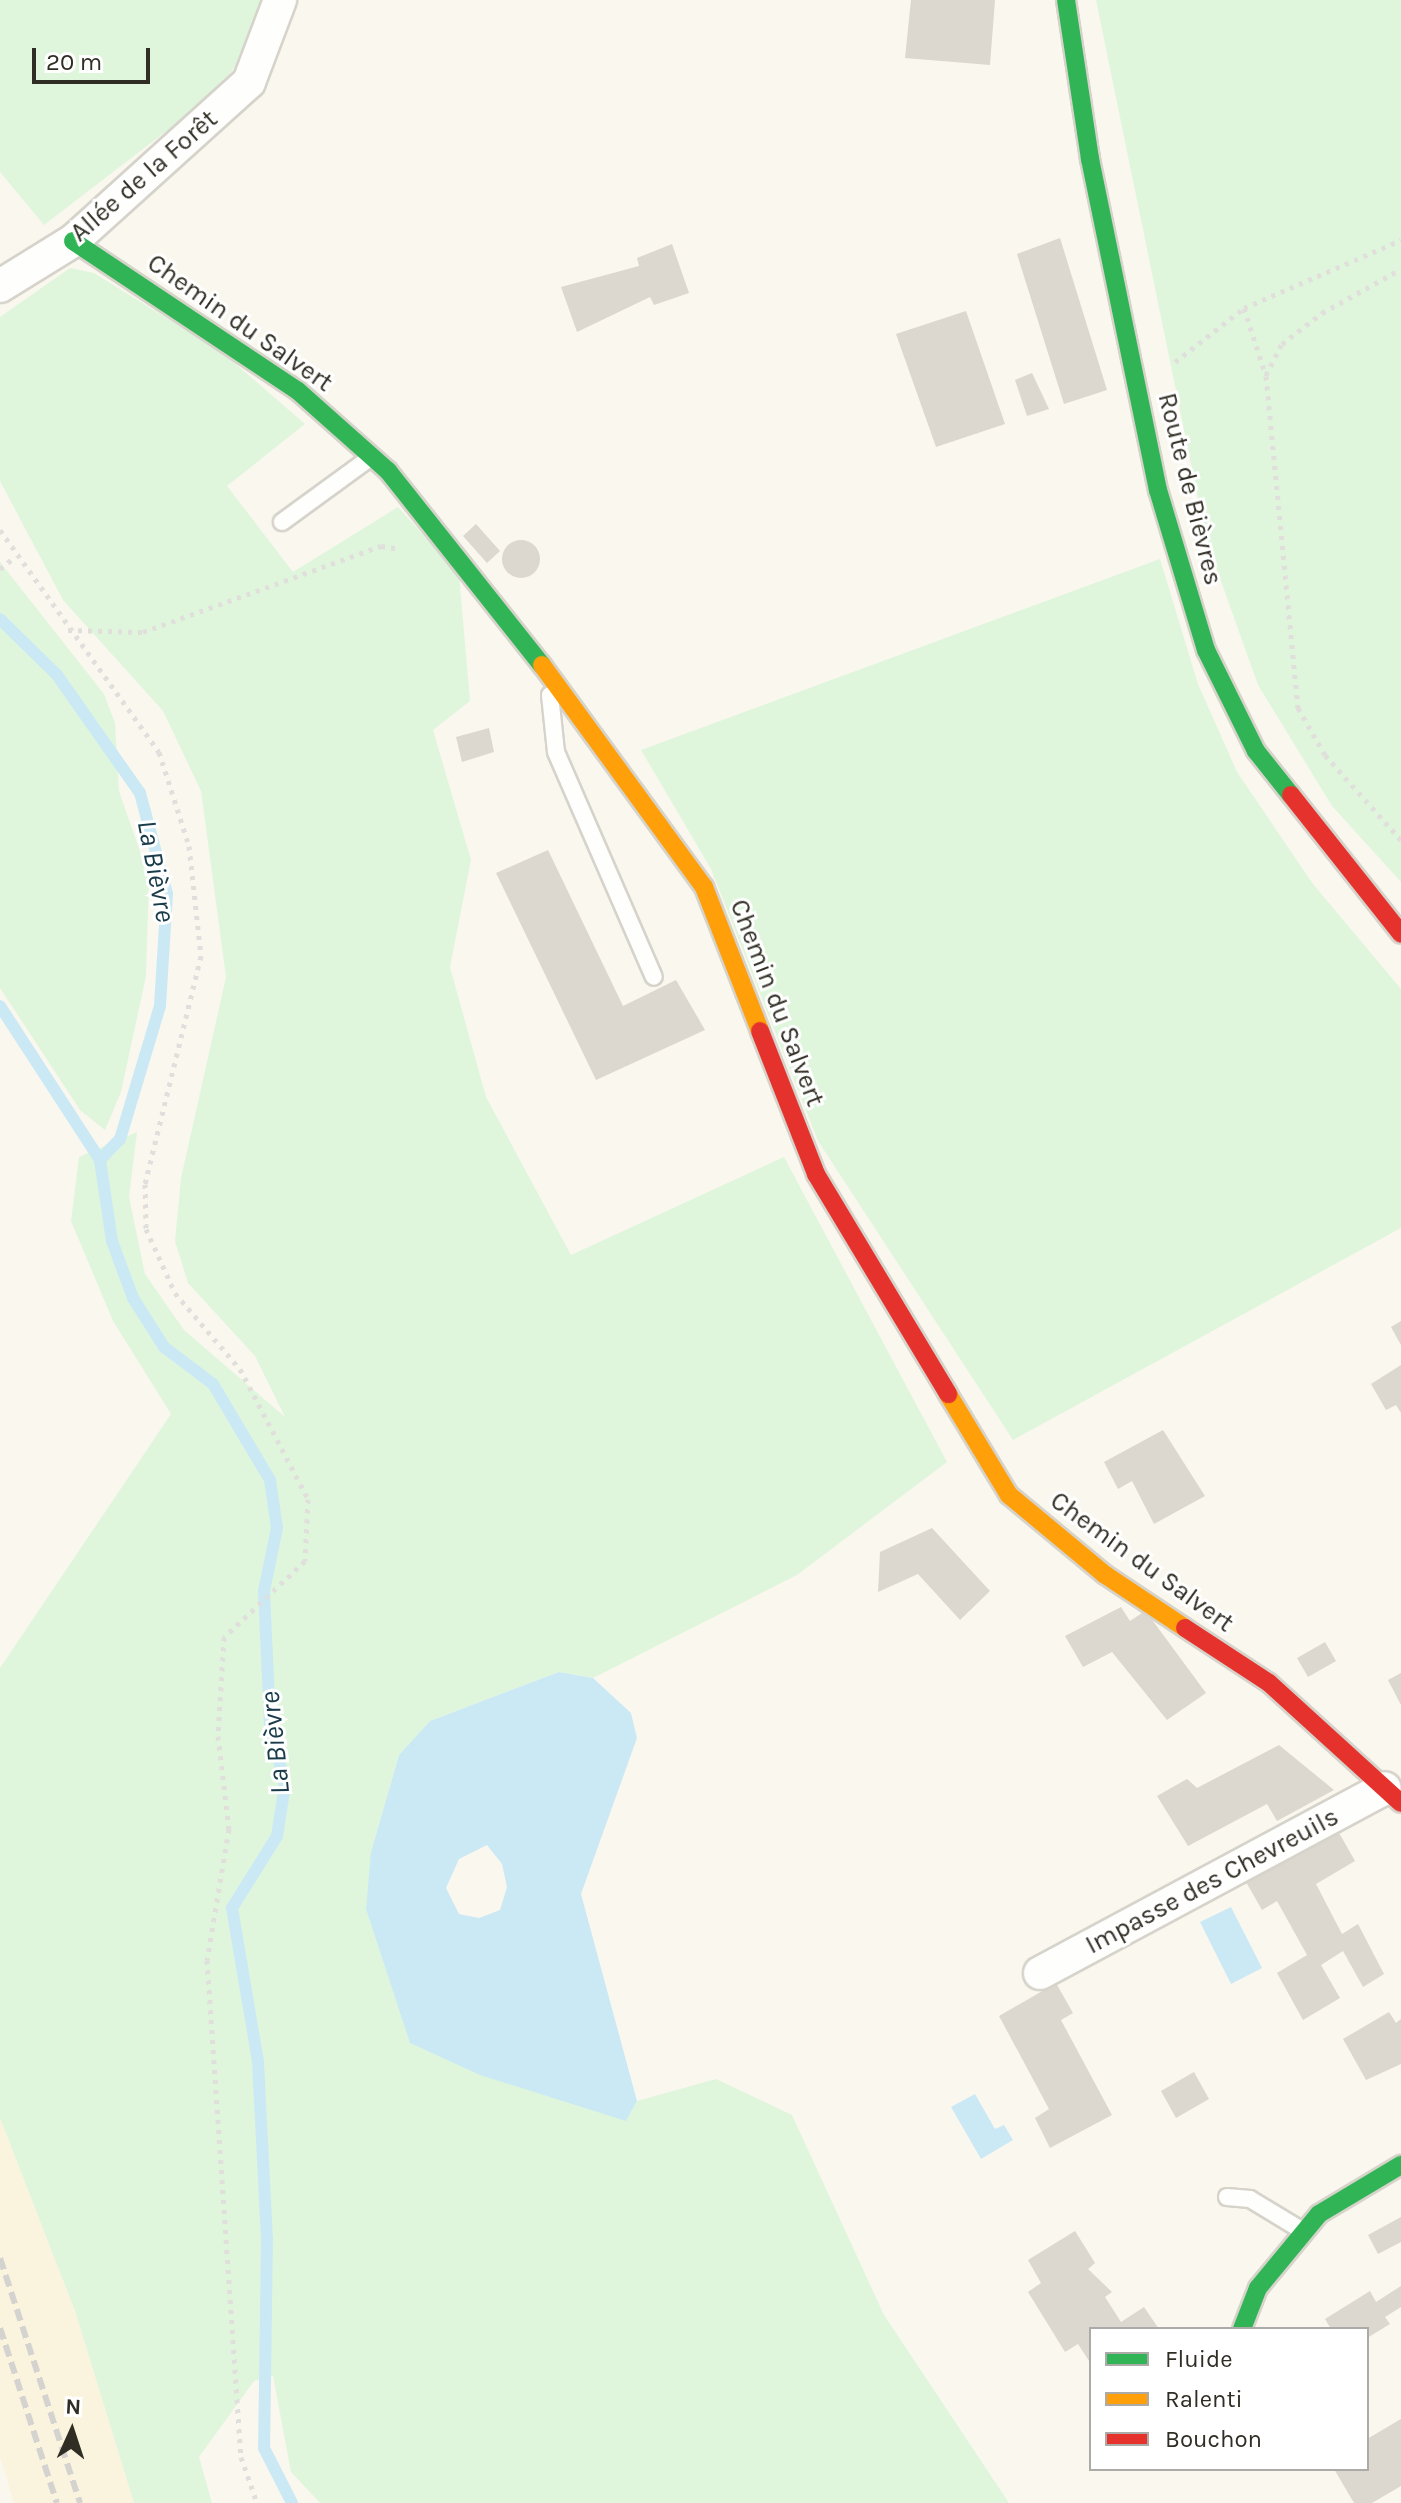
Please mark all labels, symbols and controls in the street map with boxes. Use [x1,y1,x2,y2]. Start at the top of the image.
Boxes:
scale bar [36,32,154,82]
text: 20 m [46,48,102,76]
street label: Allée de la Forêt [64,104,224,248]
street label: Chemin du Salvert [141,247,339,399]
street label: Route de Bièvres [1151,390,1229,588]
water label: La Bièvre [130,817,182,925]
street label: Chemin du Salvert [723,895,831,1111]
street label: Chemin du Salvert [1044,1485,1240,1639]
water label: La Bièvre [253,1690,297,1796]
street label: Impasse des Chevreuils [1080,1801,1344,1961]
legend [1089,2327,1369,2471]
text: Fluide [1165,2345,1233,2373]
text: Ralenti [1165,2385,1243,2413]
north arrow [32,2391,112,2471]
text: N [65,2394,82,2420]
text: Bouchon [1165,2425,1262,2453]

